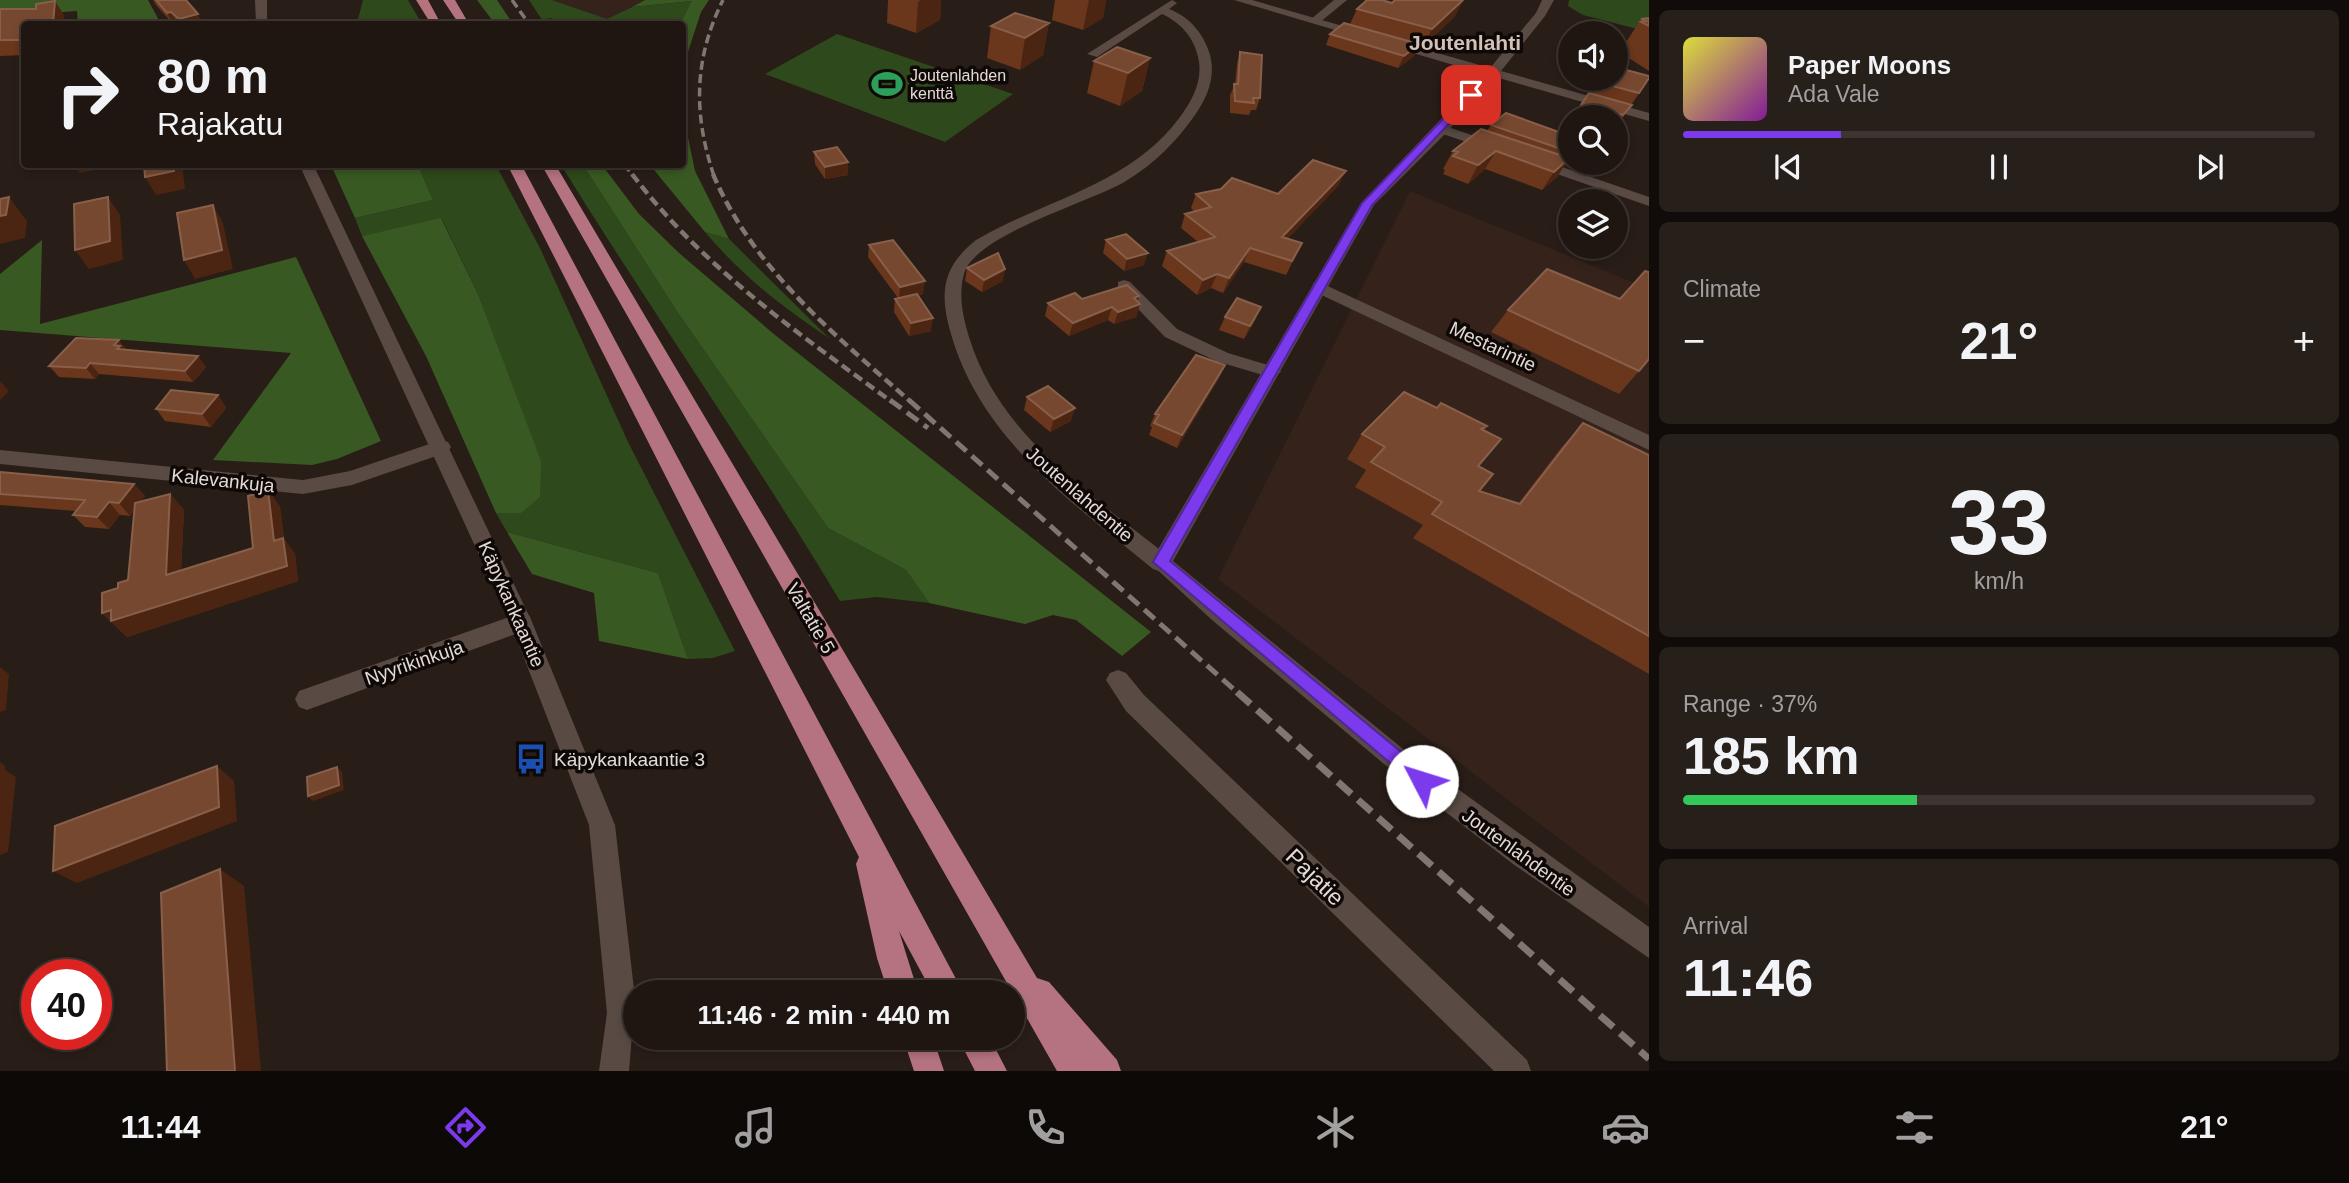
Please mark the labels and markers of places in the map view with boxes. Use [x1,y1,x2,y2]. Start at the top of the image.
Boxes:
pin [1441,65,1501,125]
sports icon: Joutenlahden kenttä [870,67,904,101]
place label: Joutenlahden kenttä [910,67,1006,102]
bus stop icon: Käpykankaantie 3 [514,742,548,776]
place label: Käpykankaantie 3 [554,749,705,770]

